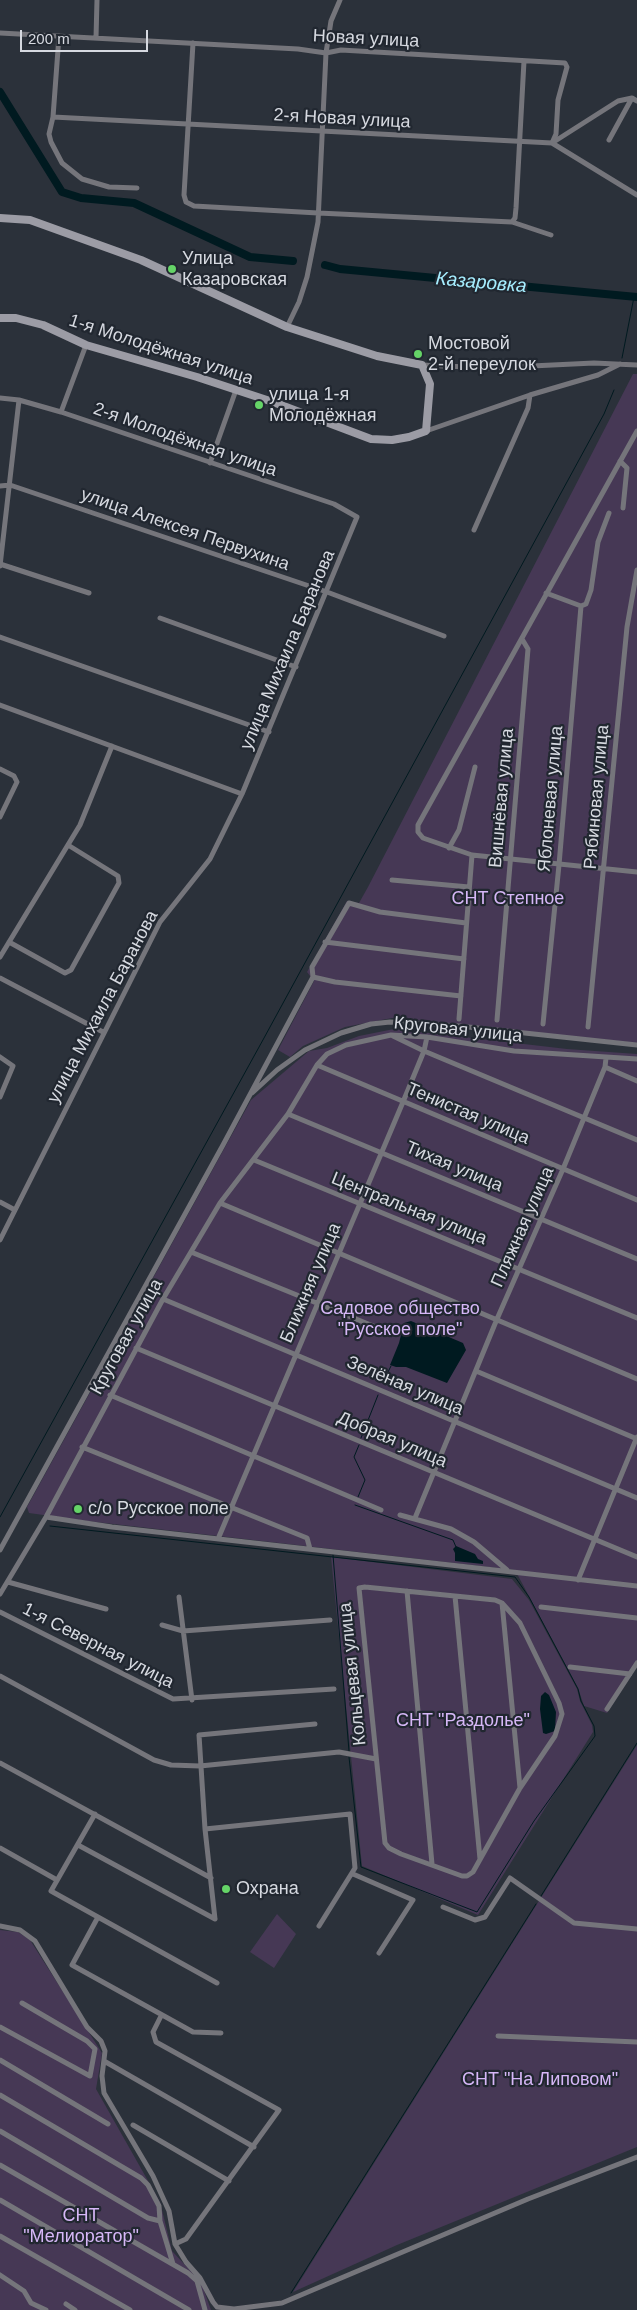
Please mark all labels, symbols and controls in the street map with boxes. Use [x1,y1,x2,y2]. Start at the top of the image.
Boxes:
scale bar [22,20,150,52]
street label: Новая улица [312,25,420,53]
text: 200 m [28,30,70,47]
street label: 2-я Новая улица [273,105,411,133]
place label: Улица Казаровская [182,248,287,290]
marker: Улица Казаровская [166,263,178,275]
water label: Казаровка [435,268,527,298]
street label: 1-я Молодёжная улица [66,310,256,390]
place label: Мостовой 2-й переулок [428,333,536,376]
marker: Мостовой 2-й переулок [412,348,424,360]
place label: улица 1-я Молодёжная [269,384,376,426]
street label: 2-я Молодёжная улица [90,398,280,482]
marker: улица 1-я Молодёжная [253,399,265,411]
street label: улица Алексея Первухина [78,484,292,576]
street label: улица Михаила Баранова [236,547,340,753]
street label: Рябиновая улица [580,724,614,870]
street label: Яблоневая улица [534,725,568,873]
street label: Вишнёвая улица [485,727,519,869]
park label: СНТ Степное [452,888,564,910]
street label: улица Михаила Баранова [43,907,163,1107]
street label: Круговая улица [393,1013,523,1047]
street label: Тенистая улица [403,1078,533,1150]
street label: Тихая улица [402,1137,506,1197]
street label: Пляжная улица [487,1163,559,1291]
street label: Центральная улица [328,1168,490,1250]
street label: Ближняя улица [276,1220,346,1346]
street label: Круговая улица [86,1275,168,1399]
park label: Садовое общество "Русское поле" [320,1298,480,1340]
street label: Зелёная улица [343,1352,467,1420]
street label: Добрая улица [334,1407,450,1473]
place label: с/о Русское поле [88,1498,229,1520]
marker: с/о Русское поле [72,1503,84,1515]
street label: 1-я Северная улица [19,1598,177,1694]
street label: Кольцевая улица [335,1601,371,1747]
park label: СНТ "Раздолье" [396,1710,530,1732]
place label: Охрана [236,1878,299,1900]
marker: Охрана [220,1883,232,1895]
park label: СНТ "На Липовом" [462,2069,618,2091]
park label: СНТ "Мелиоратор" [23,2205,139,2248]

